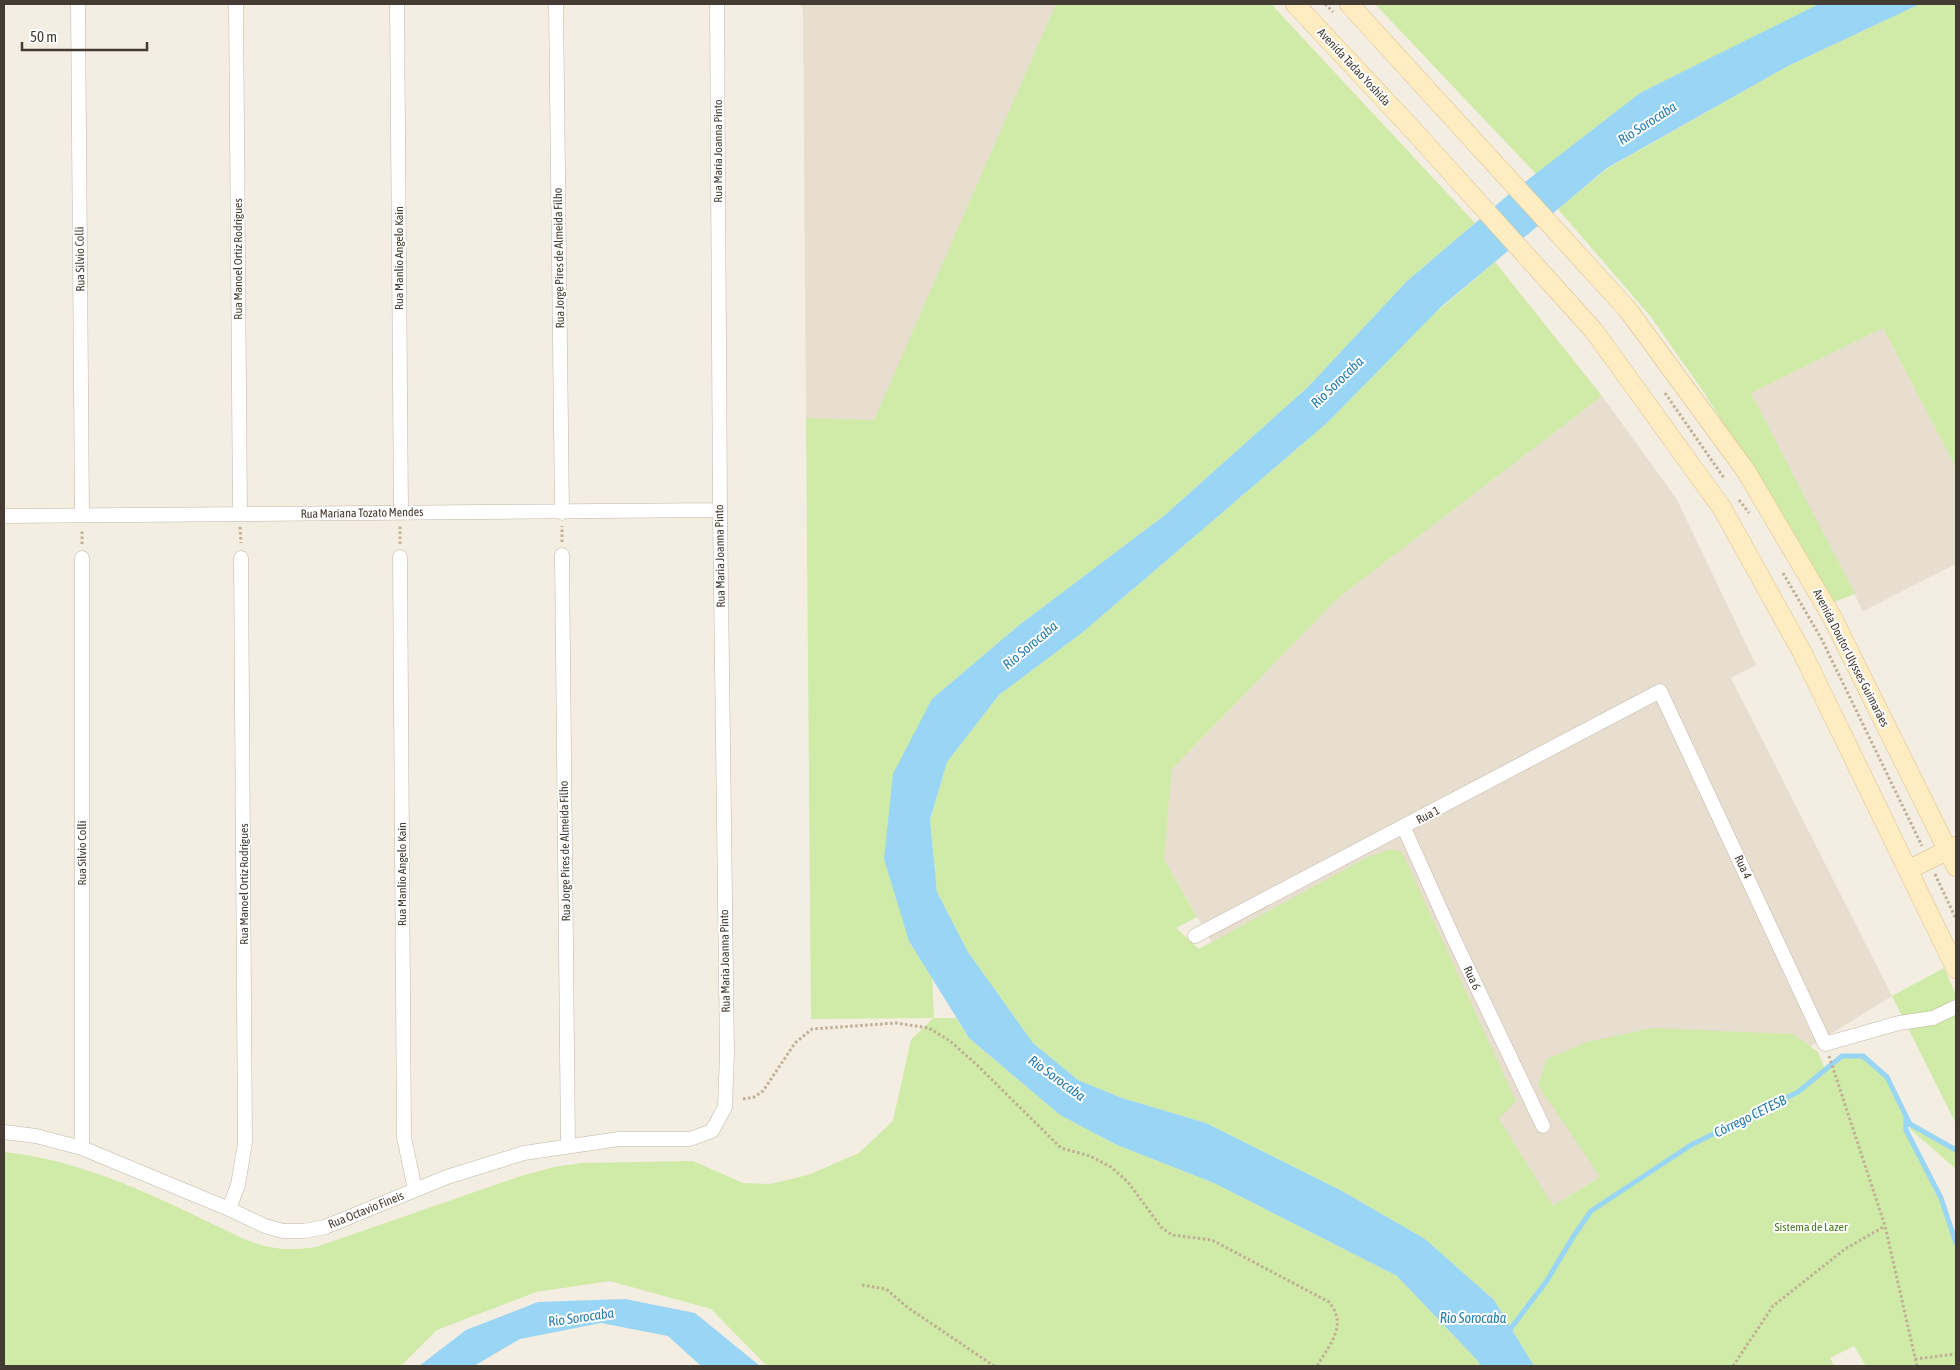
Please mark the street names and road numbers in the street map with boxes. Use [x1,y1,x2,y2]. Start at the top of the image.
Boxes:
street label: Avenida Tadao Yoshida [1315,25,1393,109]
street label: Rua Maria Joanna Pinto [711,99,725,203]
street label: Rua Jorge Pires de Almeida Filho [551,187,567,329]
street label: Rua Manoel Ortiz Rodrigues [231,198,245,320]
street label: Rua Manlio Angelo Kain [392,206,406,310]
street label: Rua Silvio Colli [72,226,88,292]
street label: Rua Maria Joanna Pinto [712,504,728,608]
street label: Rua Mariana Tozato Mendes [300,505,424,521]
street label: Avenida Doutor Ulysses Guimarães [1810,587,1892,729]
street label: Rua Jorge Pires de Almeida Filho [557,780,573,922]
street label: Rua 1 [1414,803,1442,827]
street label: Rua Silvio Colli [75,820,89,886]
street label: Rua Manlio Angelo Kain [395,822,409,926]
street label: Rua Manoel Ortiz Rodrigues [237,823,251,945]
street label: Rua 4 [1731,853,1755,881]
street label: Rua Maria Joanna Pinto [717,909,733,1013]
street label: Rua 6 [1460,964,1484,992]
street label: Rua Octavio Fineis [326,1188,406,1232]

